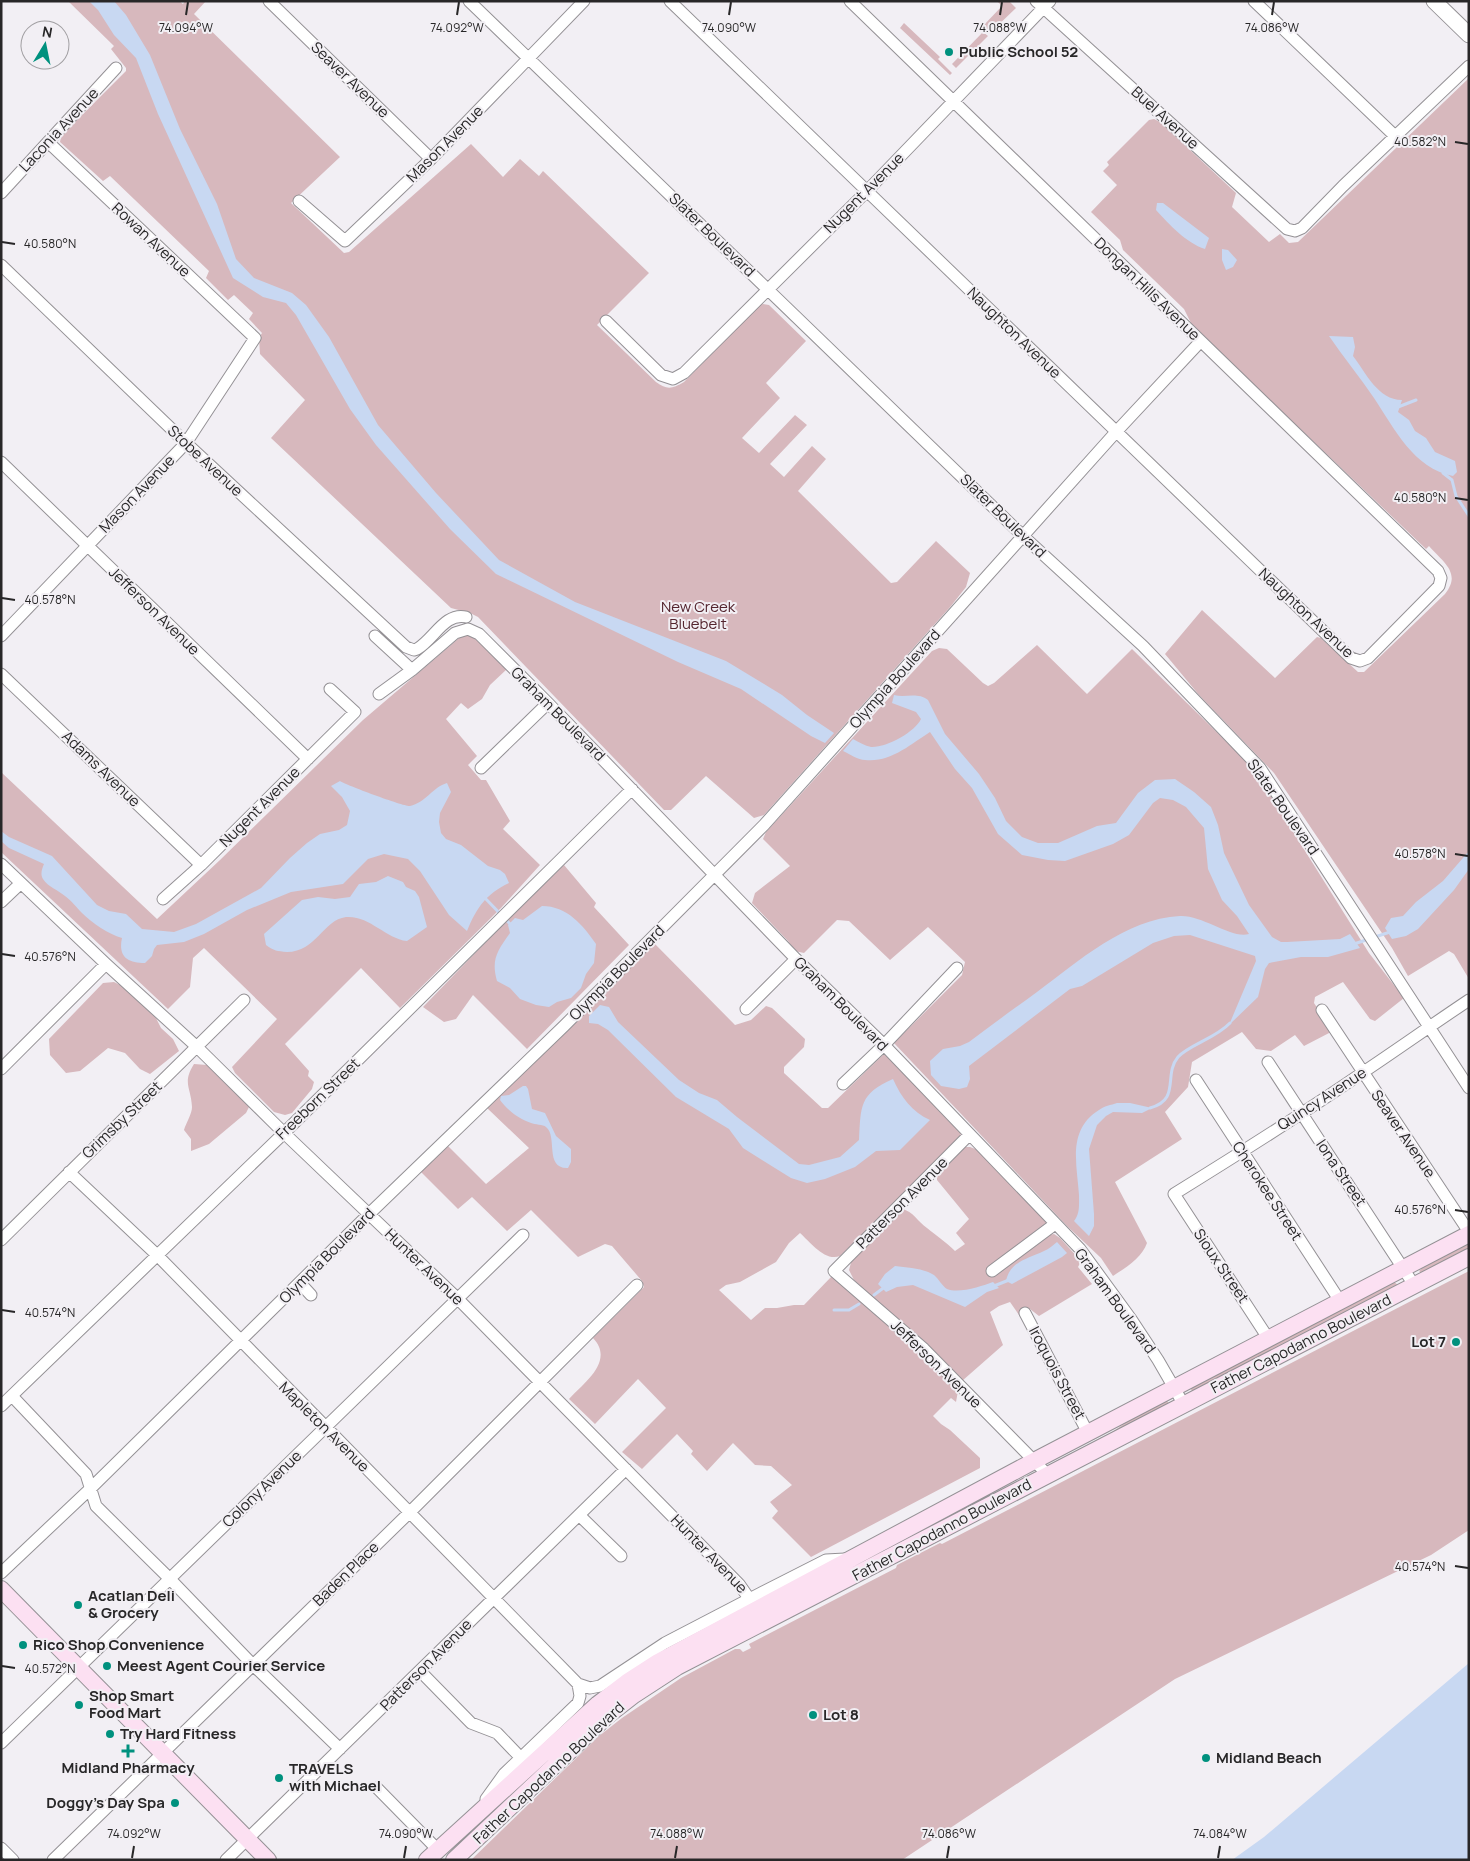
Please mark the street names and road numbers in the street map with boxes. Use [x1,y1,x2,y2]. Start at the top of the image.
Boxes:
street label: Seaver Avenue [306,37,394,123]
street label: Buel Avenue [1127,81,1204,154]
street label: Laconia Avenue [14,83,103,176]
street label: Mason Avenue [402,100,488,187]
street label: Nugent Avenue [819,148,909,238]
street label: Slater Boulevard [665,188,760,281]
street label: Rowan Avenue [107,198,195,282]
street label: Dongan Hills Avenue [1090,232,1205,345]
street label: Naughton Avenue [963,282,1066,383]
street label: Stobe Avenue [163,420,248,501]
street label: Mason Avenue [94,450,179,537]
street label: Slater Boulevard [956,469,1051,562]
street label: Jefferson Avenue [104,562,205,660]
street label: Naughton Avenue [1254,563,1359,662]
street label: Olympia Boulevard [844,624,945,733]
street label: Graham Boulevard [507,662,610,765]
street label: Adams Avenue [57,726,145,812]
street label: Slater Boulevard [1243,755,1324,859]
street label: Nugent Avenue [215,762,305,852]
street label: Olympia Boulevard [564,920,669,1025]
street label: Graham Boulevard [790,952,893,1055]
street label: Freeborn Street [271,1053,364,1144]
street label: Quincy Avenue [1273,1062,1371,1135]
street label: Grimsby Street [77,1076,166,1163]
street label: Seaver Avenue [1366,1086,1441,1182]
street label: Iona Street [1311,1135,1372,1210]
street label: Cherokee Street [1227,1137,1307,1244]
street label: Patterson Avenue [851,1152,952,1253]
street label: Olympia Boulevard [274,1203,379,1308]
street label: Hunter Avenue [380,1224,469,1310]
street label: Sioux Street [1189,1224,1254,1307]
street label: Graham Boulevard [1070,1244,1161,1358]
street label: Father Capodanno Boulevard [1207,1289,1395,1398]
street label: Jefferson Avenue [886,1315,987,1413]
street label: Iroquois Street [1024,1322,1091,1423]
street label: Mapleton Avenue [275,1377,374,1477]
street label: Colony Avenue [217,1445,306,1532]
street label: Father Capodanno Boulevard [849,1473,1035,1586]
street label: Hunter Avenue [666,1510,753,1598]
street label: Baden Place [308,1537,384,1611]
street label: Patterson Avenue [375,1614,476,1715]
street label: Father Capodanno Boulevard [468,1697,629,1848]

